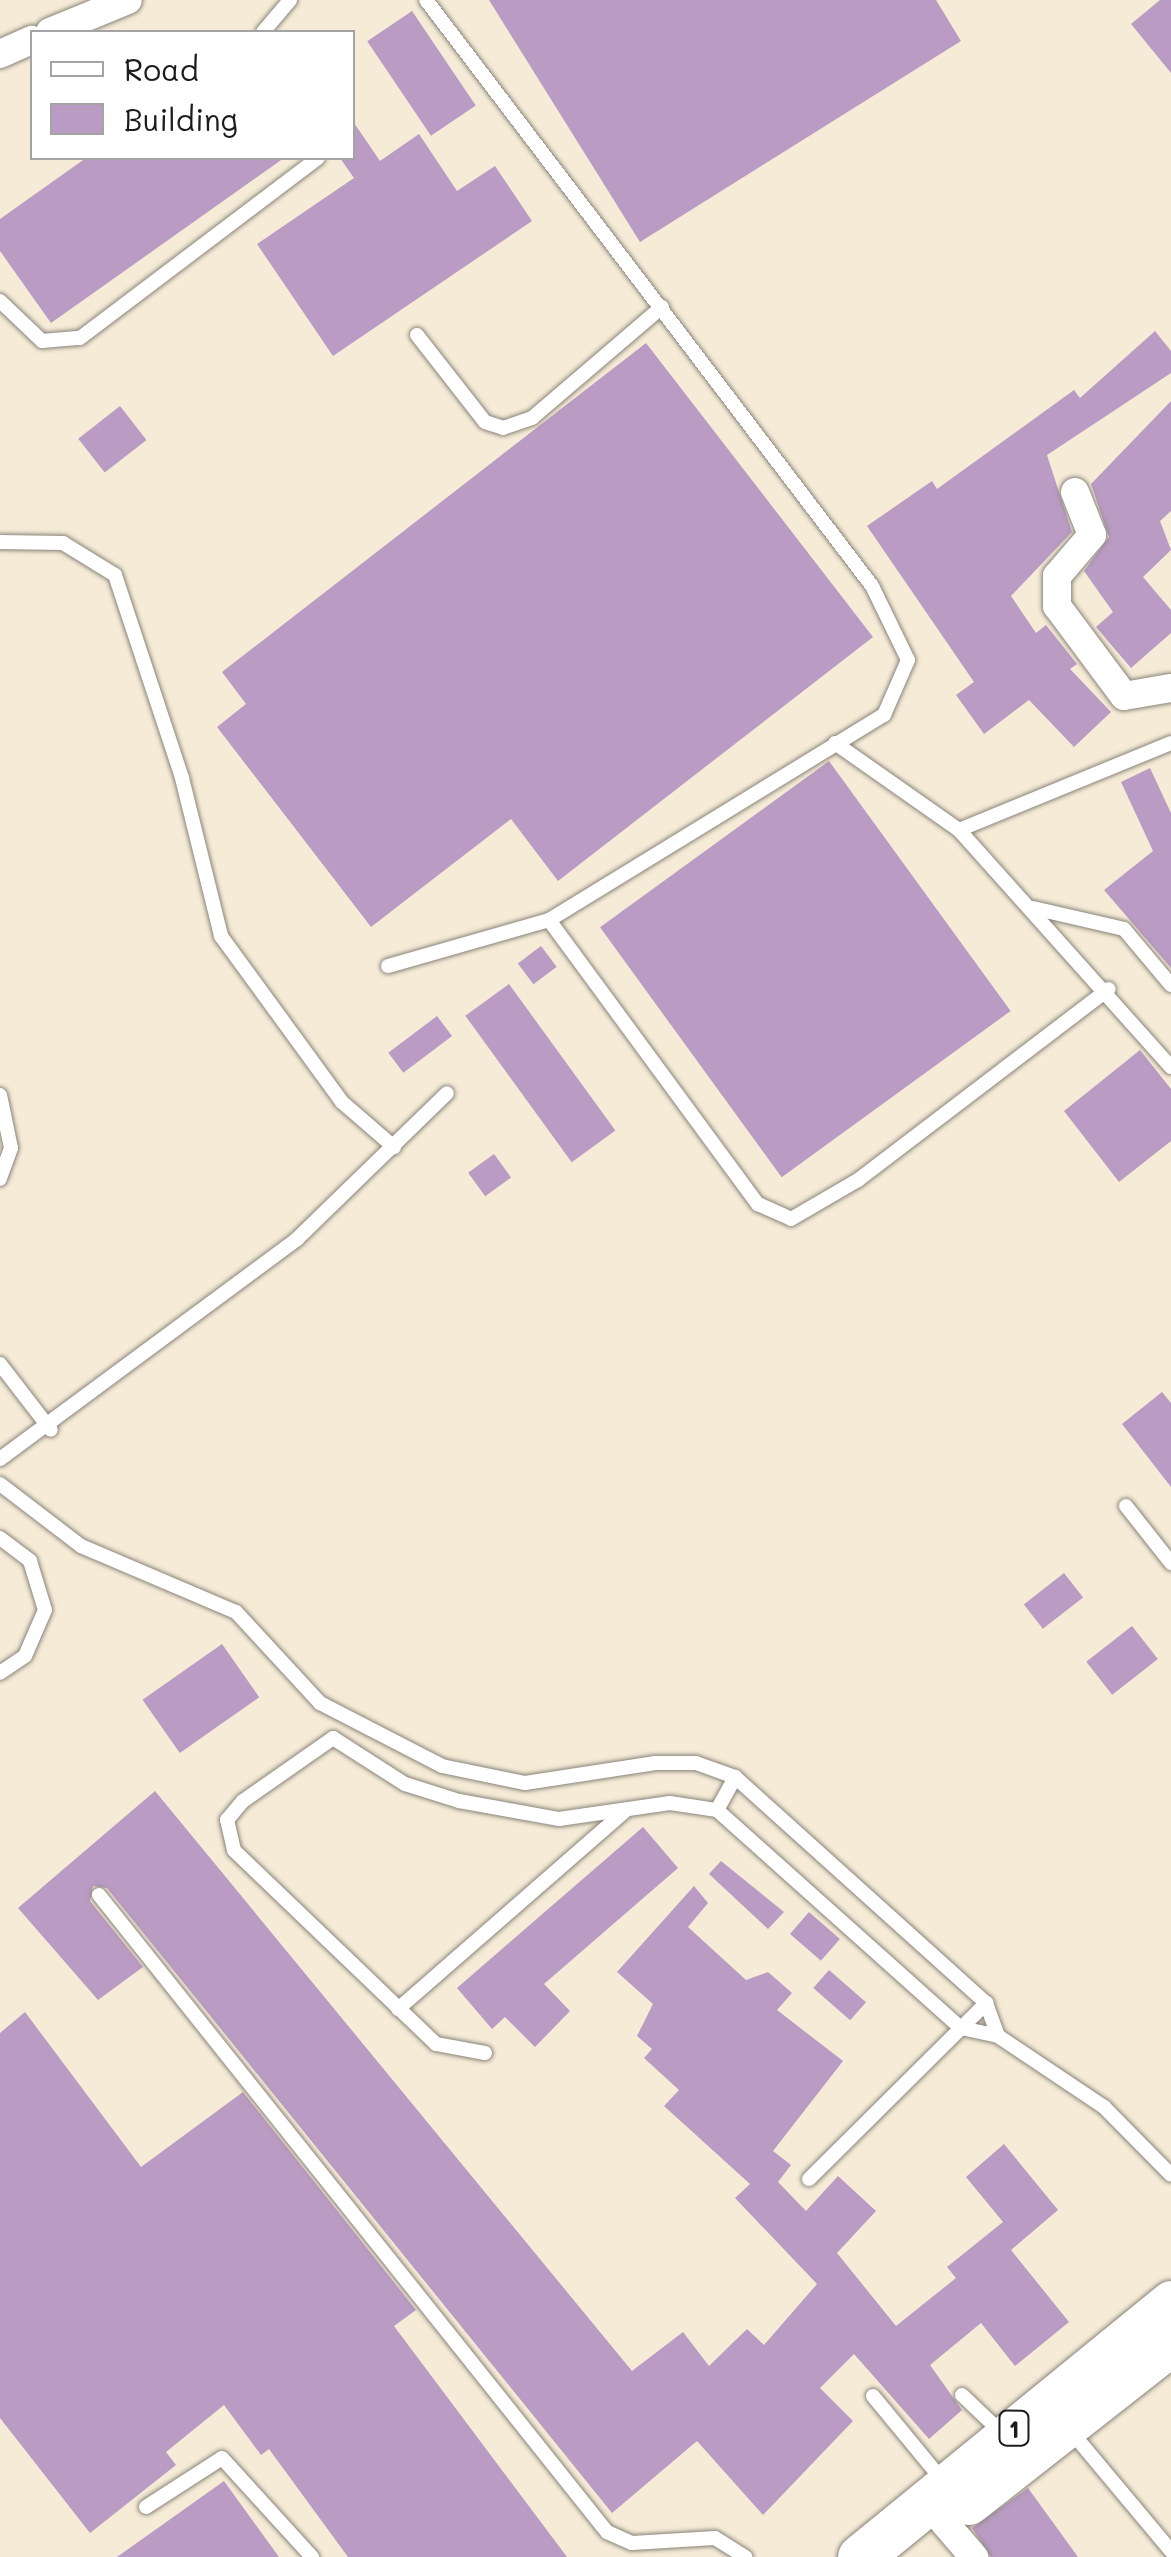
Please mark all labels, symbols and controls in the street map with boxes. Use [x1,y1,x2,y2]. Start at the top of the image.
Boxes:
legend [30,30,355,160]
text: Road [124,49,199,89]
text: Building [124,99,238,139]
road number: 1 [996,2408,1032,2448]

